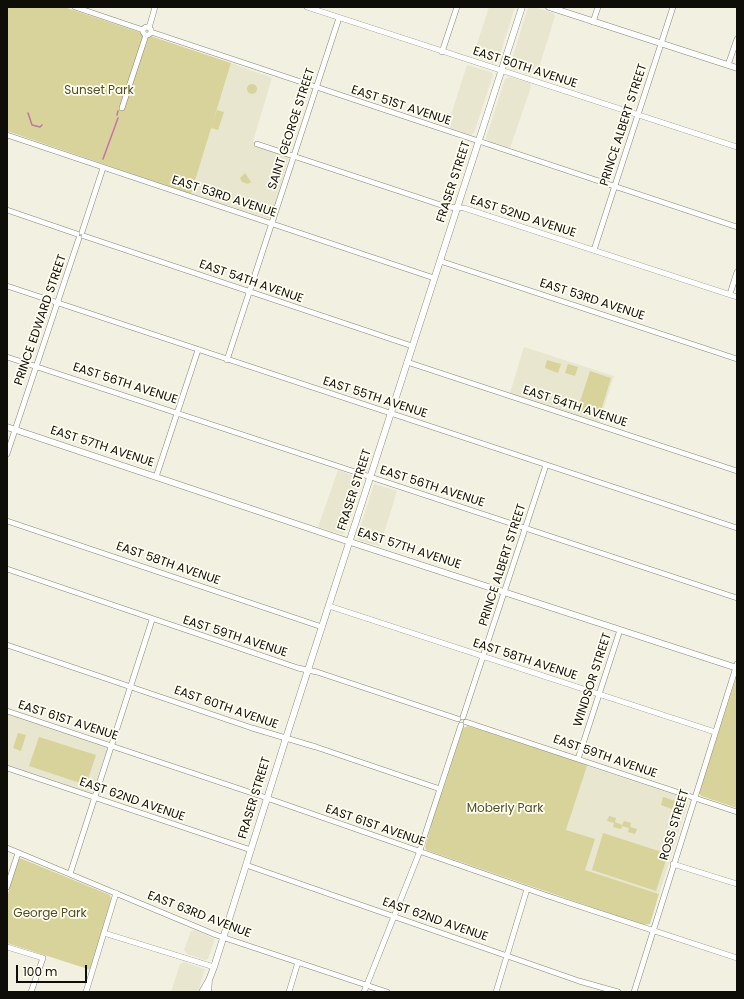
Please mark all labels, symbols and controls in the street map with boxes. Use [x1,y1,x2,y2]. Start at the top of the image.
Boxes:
street label: EAST 50TH AVENUE [471,44,579,92]
street label: PRINCE ALBERT STREET [597,62,651,188]
street label: SAINT GEORGE STREET [266,66,318,192]
street label: EAST 51ST AVENUE [349,83,453,129]
park label: Sunset Park [64,84,134,98]
street label: FRASER STREET [434,139,474,225]
street label: EAST 53RD AVENUE [170,173,278,221]
street label: EAST 52ND AVENUE [468,193,578,241]
street label: PRINCE EDWARD STREET [12,253,70,387]
street label: EAST 54TH AVENUE [197,257,305,307]
street label: EAST 53RD AVENUE [538,276,646,324]
street label: EAST 56TH AVENUE [71,360,179,408]
street label: EAST 55TH AVENUE [321,374,429,422]
street label: EAST 54TH AVENUE [521,383,629,431]
street label: EAST 57TH AVENUE [48,423,156,471]
street label: FRASER STREET [335,447,375,533]
street label: EAST 56TH AVENUE [378,463,486,511]
street label: PRINCE ALBERT STREET [476,502,530,628]
street label: EAST 57TH AVENUE [355,525,463,573]
street label: EAST 58TH AVENUE [114,539,222,589]
street label: EAST 59TH AVENUE [181,613,289,661]
street label: WINDSOR STREET [571,631,615,729]
street label: EAST 58TH AVENUE [471,636,579,684]
street label: EAST 60TH AVENUE [172,683,280,733]
street label: EAST 61ST AVENUE [16,698,120,744]
street label: EAST 59TH AVENUE [551,732,659,782]
street label: FRASER STREET [236,755,274,841]
street label: EAST 62ND AVENUE [77,775,187,825]
street label: ROSS STREET [657,788,693,862]
street label: EAST 61ST AVENUE [323,802,427,850]
park label: Moberly Park [467,802,543,816]
street label: EAST 63RD AVENUE [145,889,253,941]
street label: EAST 62ND AVENUE [380,895,490,945]
park label: George Park [13,907,87,921]
scale bar [18,957,89,983]
text: 100 m [23,963,57,980]

